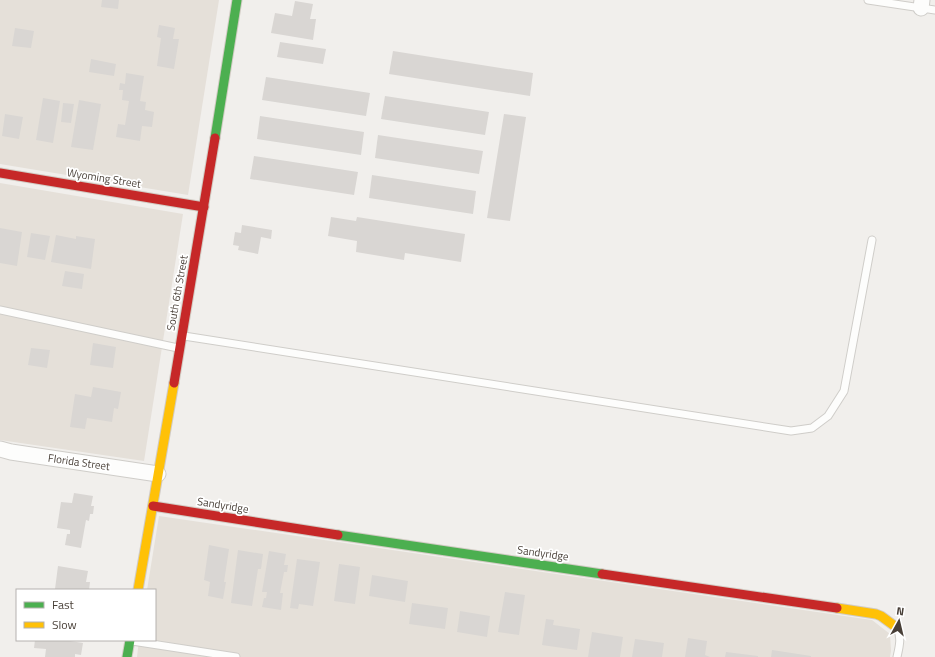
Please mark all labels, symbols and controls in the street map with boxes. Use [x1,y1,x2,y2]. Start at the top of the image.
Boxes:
street label: Wyoming Street [66,164,142,192]
street label: South 6th Street [162,254,192,332]
street label: Florida Street [47,450,111,474]
street label: Sandyridge [196,493,250,517]
street label: Sandyridge [516,541,570,565]
legend [16,589,156,641]
text: Fast [52,595,75,614]
north arrow [879,601,919,641]
text: N [896,603,905,620]
text: Slow [52,615,77,634]

